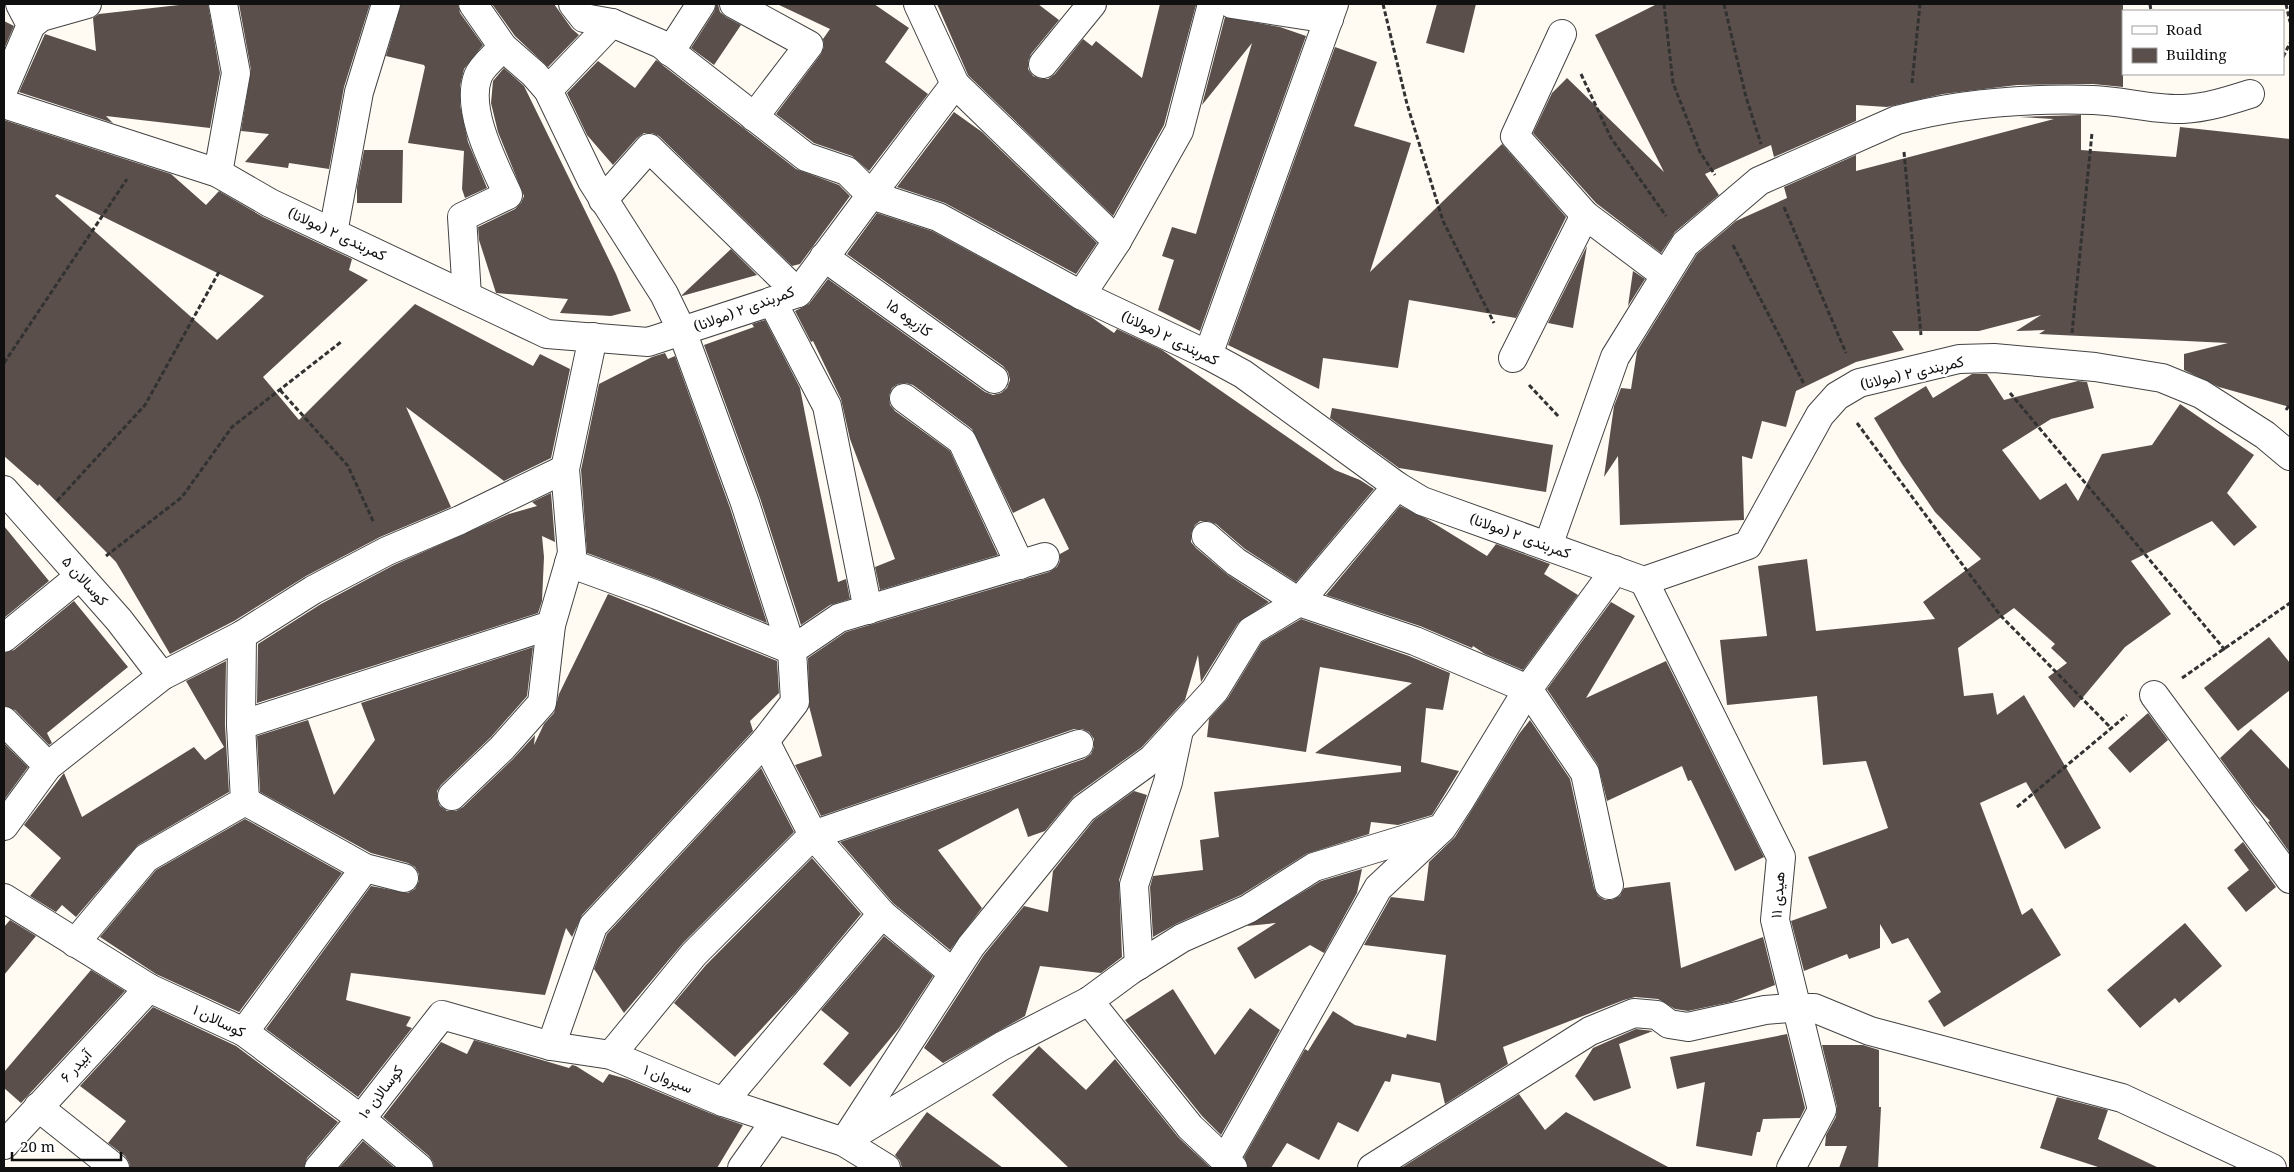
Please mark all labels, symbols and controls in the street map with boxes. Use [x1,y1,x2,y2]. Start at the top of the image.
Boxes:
legend [2122,10,2284,75]
text: Road [2166,19,2202,39]
text: Building [2166,44,2227,64]
street label: کمربندی ۲ (مولانا) [285,202,390,266]
street label: کمربندی ۲ (مولانا) [690,280,798,337]
street label: کازیوه ۱۵ [883,294,937,341]
street label: کمربندی ۲ (مولانا) [1118,305,1223,370]
street label: کمربندی ۲ (مولانا) [1858,350,1966,395]
street label: کمربندی ۲ (مولانا) [1467,508,1574,564]
street label: کوسالان ۵ [58,551,114,610]
street label: هیدی ۱۱ [1765,871,1790,919]
street label: کوسالان ۱ [190,999,249,1042]
street label: آبیدر ۶ [55,1044,96,1086]
street label: سیروان ۱ [641,1059,696,1097]
street label: کوسالان ۱۰ [353,1060,407,1122]
scale bar [12,1130,121,1162]
text: 20 m [20,1136,55,1156]

